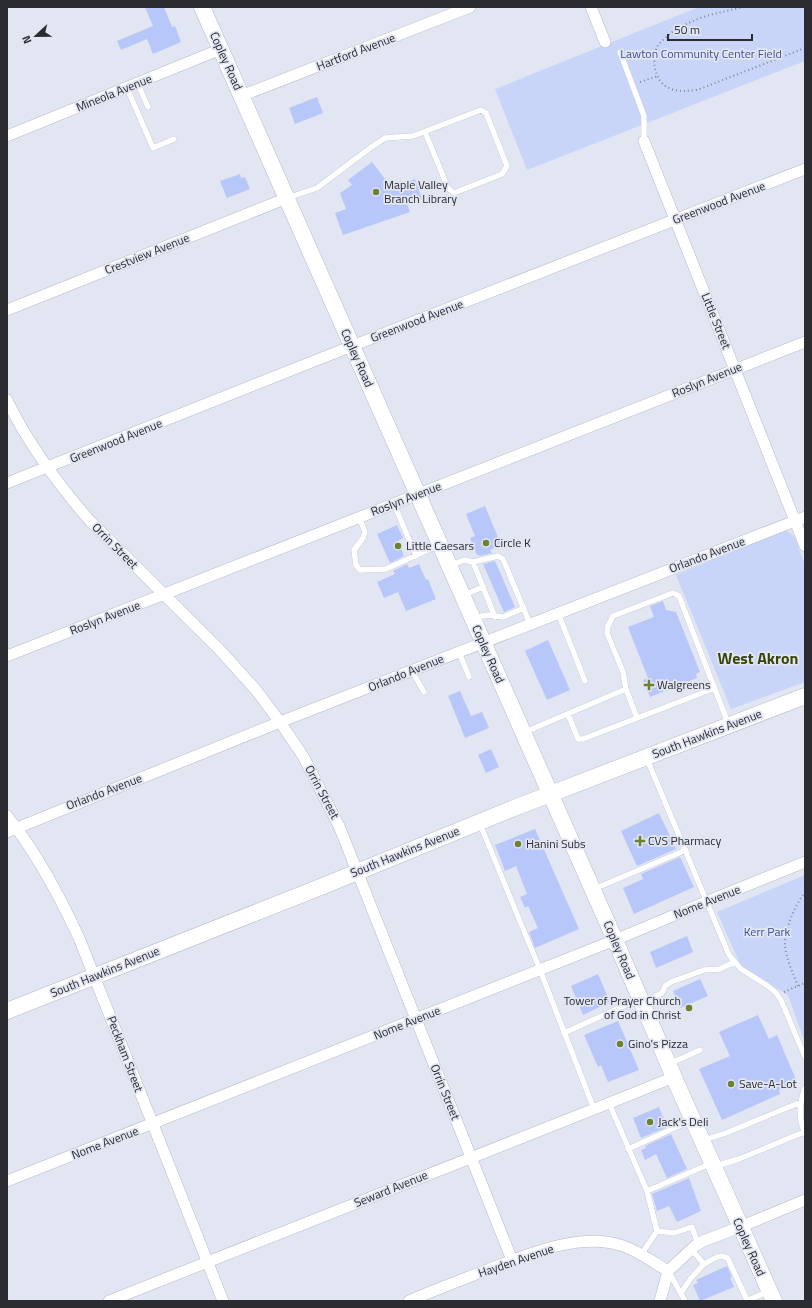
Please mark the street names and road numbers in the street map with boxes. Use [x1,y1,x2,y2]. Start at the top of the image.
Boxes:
street label: Hartford Avenue [314,28,398,75]
street label: Copley Road [205,29,248,93]
street label: Mineola Avenue [73,69,155,116]
street label: Greenwood Avenue [670,176,768,229]
street label: Crestview Avenue [101,228,192,279]
street label: Little Street [697,290,737,353]
street label: Greenwood Avenue [368,294,466,347]
street label: Copley Road [336,326,379,390]
street label: Roslyn Avenue [669,357,745,402]
street label: Greenwood Avenue [67,413,165,468]
street label: Roslyn Avenue [368,476,444,521]
street label: Orrin Street [88,518,143,574]
street label: Orlando Avenue [666,531,748,578]
street label: Roslyn Avenue [67,595,143,640]
street label: Copley Road [467,622,510,686]
street label: Orlando Avenue [365,649,447,696]
street label: South Hawkins Avenue [649,704,765,763]
street label: Orrin Street [300,761,345,823]
street label: Orlando Avenue [63,768,145,815]
street label: South Hawkins Avenue [347,821,462,882]
street label: Nome Avenue [670,879,743,924]
street label: Copley Road [599,917,640,982]
street label: South Hawkins Avenue [47,941,162,1002]
street label: Nome Avenue [370,1000,443,1045]
street label: Peckham Street [102,1013,149,1095]
street label: Orrin Street [426,1061,466,1123]
street label: Nome Avenue [68,1121,141,1164]
street label: Seward Avenue [351,1165,431,1212]
street label: Copley Road [728,1215,771,1279]
street label: Hayden Avenue [475,1239,556,1282]

